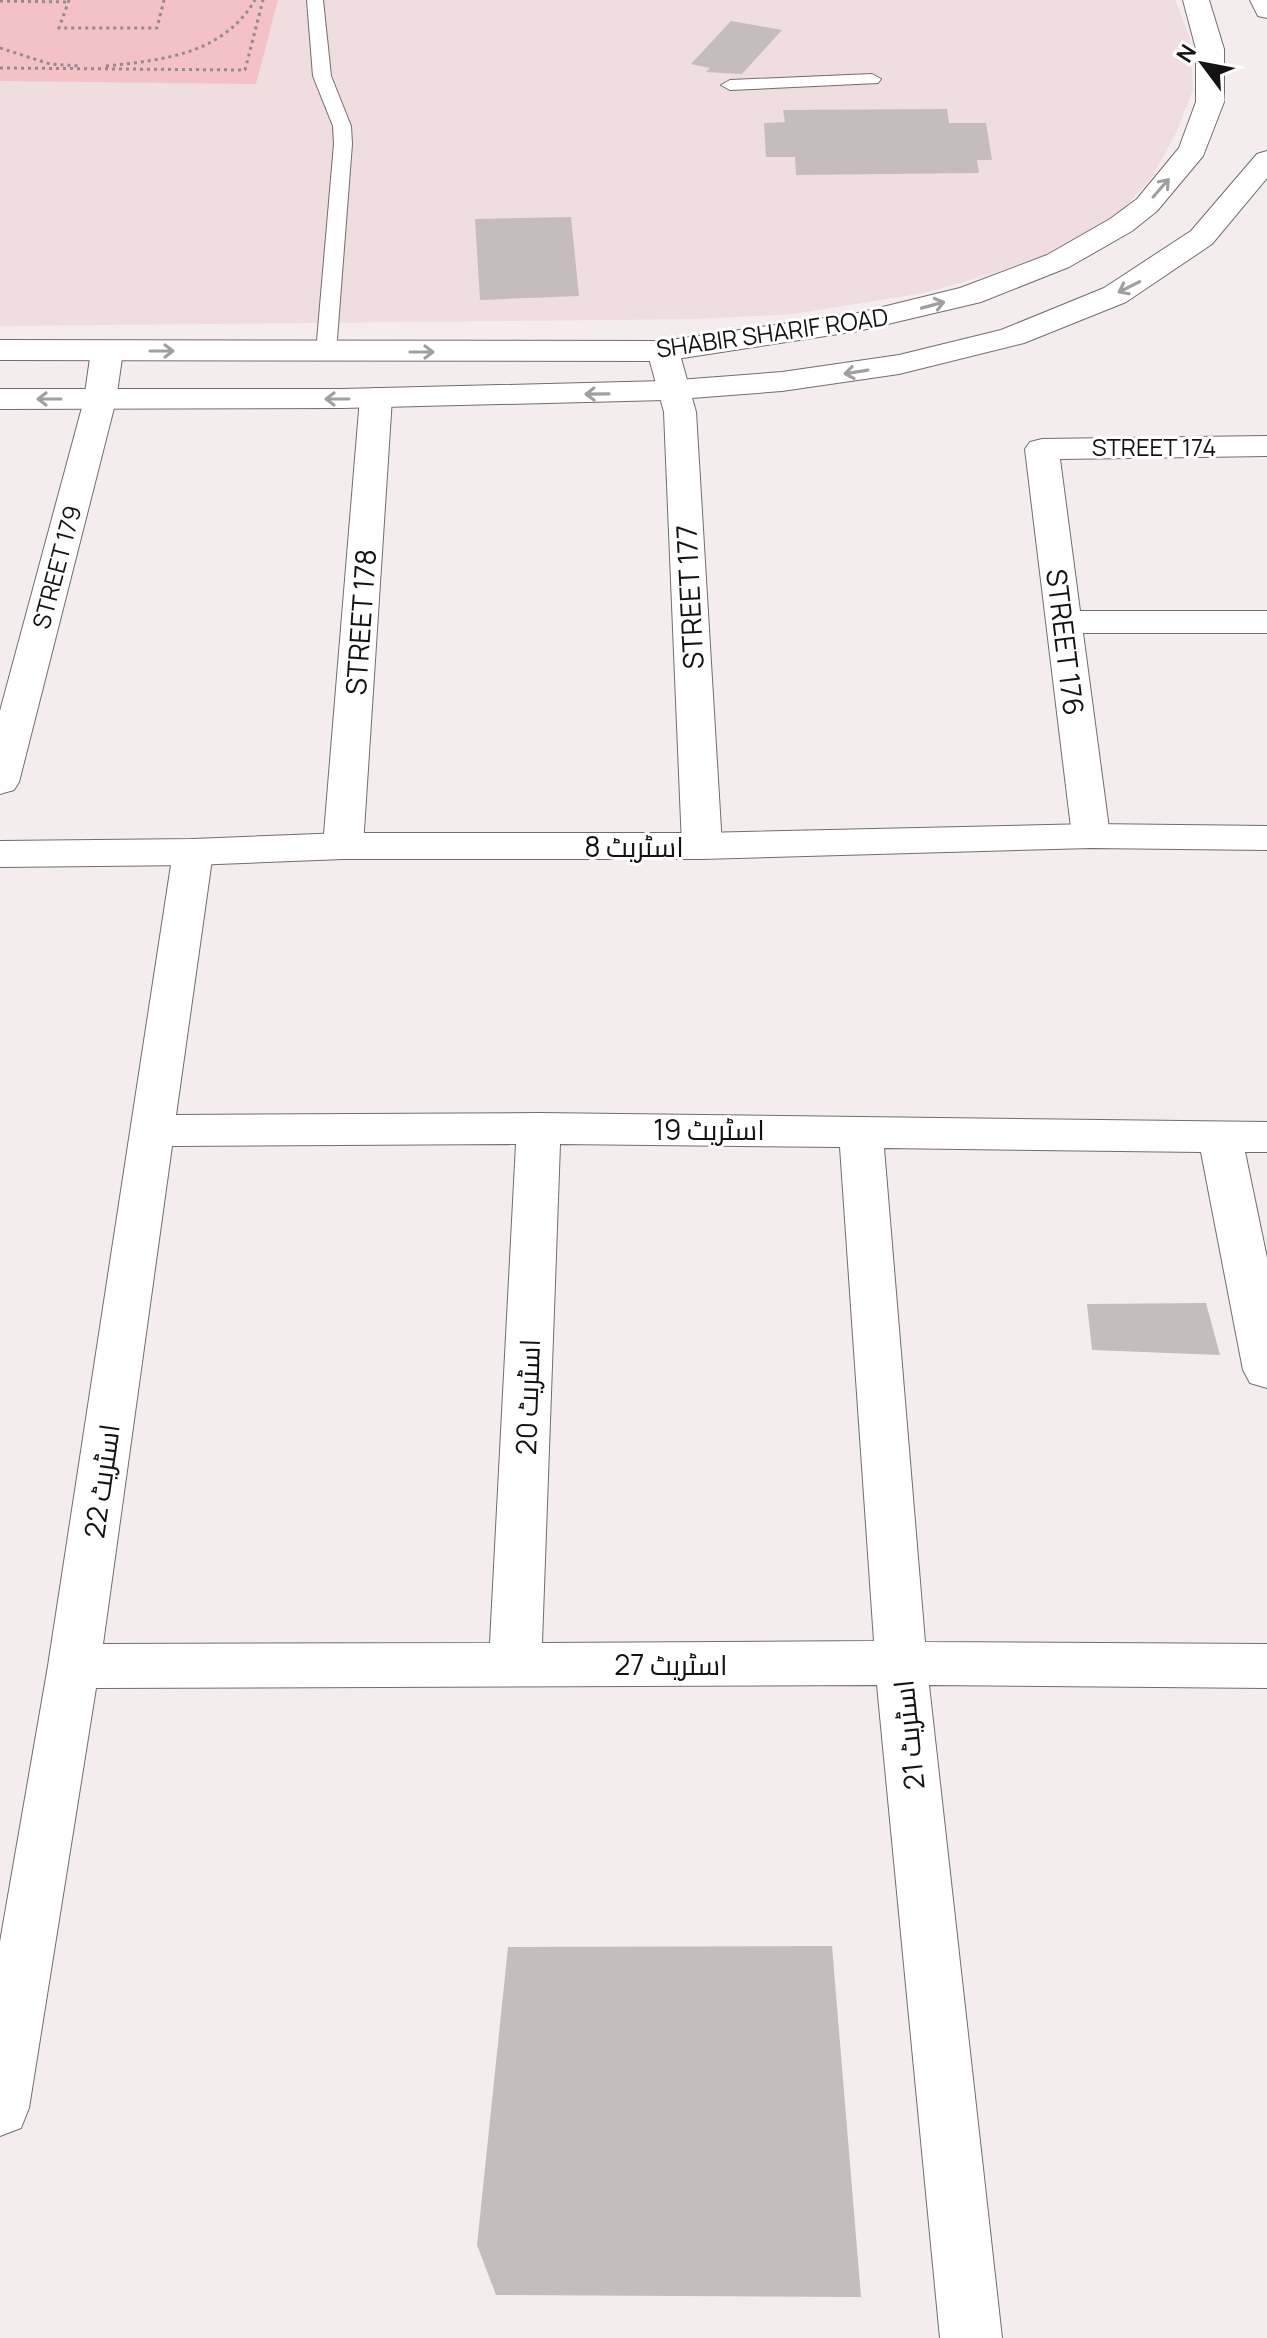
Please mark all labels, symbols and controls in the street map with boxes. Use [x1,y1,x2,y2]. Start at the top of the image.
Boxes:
north arrow [1163,24,1243,104]
text: N [1169,39,1203,68]
one-way arrow [1152,179,1170,199]
one-way arrow [1118,279,1142,295]
one-way arrow [920,297,946,312]
street label: SHABIR SHARIF ROAD [654,299,890,365]
one-way arrow [148,343,175,359]
one-way arrow [408,344,435,360]
one-way arrow [843,365,869,380]
one-way arrow [584,386,611,402]
one-way arrow [36,391,63,407]
one-way arrow [324,391,351,406]
street label: STREET 174 [1092,430,1216,463]
street label: STREET 179 [24,502,88,632]
street label: STREET 177 [666,524,712,670]
street label: STREET 178 [336,548,384,696]
street label: STREET 176 [1038,567,1094,717]
street label: اسٹریٹ 8 [584,827,684,865]
street label: اسٹریٹ 19 [653,1110,765,1148]
street label: اسٹریٹ 20 [506,1338,548,1456]
street label: اسٹریٹ 22 [74,1421,128,1541]
street label: اسٹریٹ 27 [614,1645,728,1683]
street label: اسٹریٹ 21 [883,1678,933,1792]

